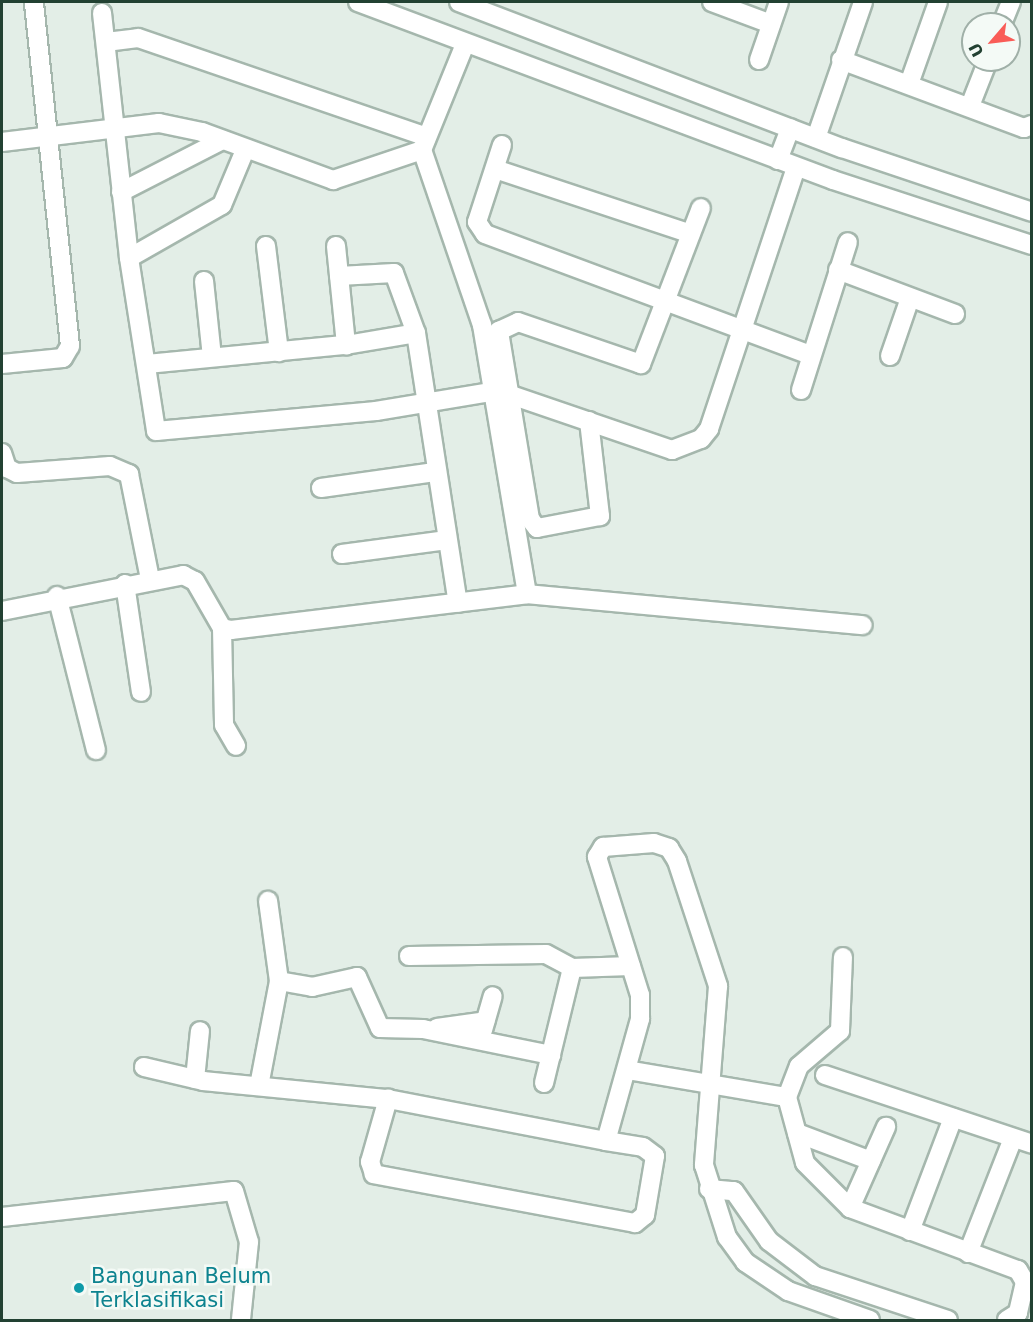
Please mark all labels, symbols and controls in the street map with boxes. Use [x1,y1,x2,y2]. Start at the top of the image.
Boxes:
north arrow [961,12,1021,72]
text: U [965,40,988,60]
place label: Bangunan Belum Terklasifikasi [91,1263,271,1313]
marker: Bangunan Belum Terklasifikasi [72,1281,86,1295]

